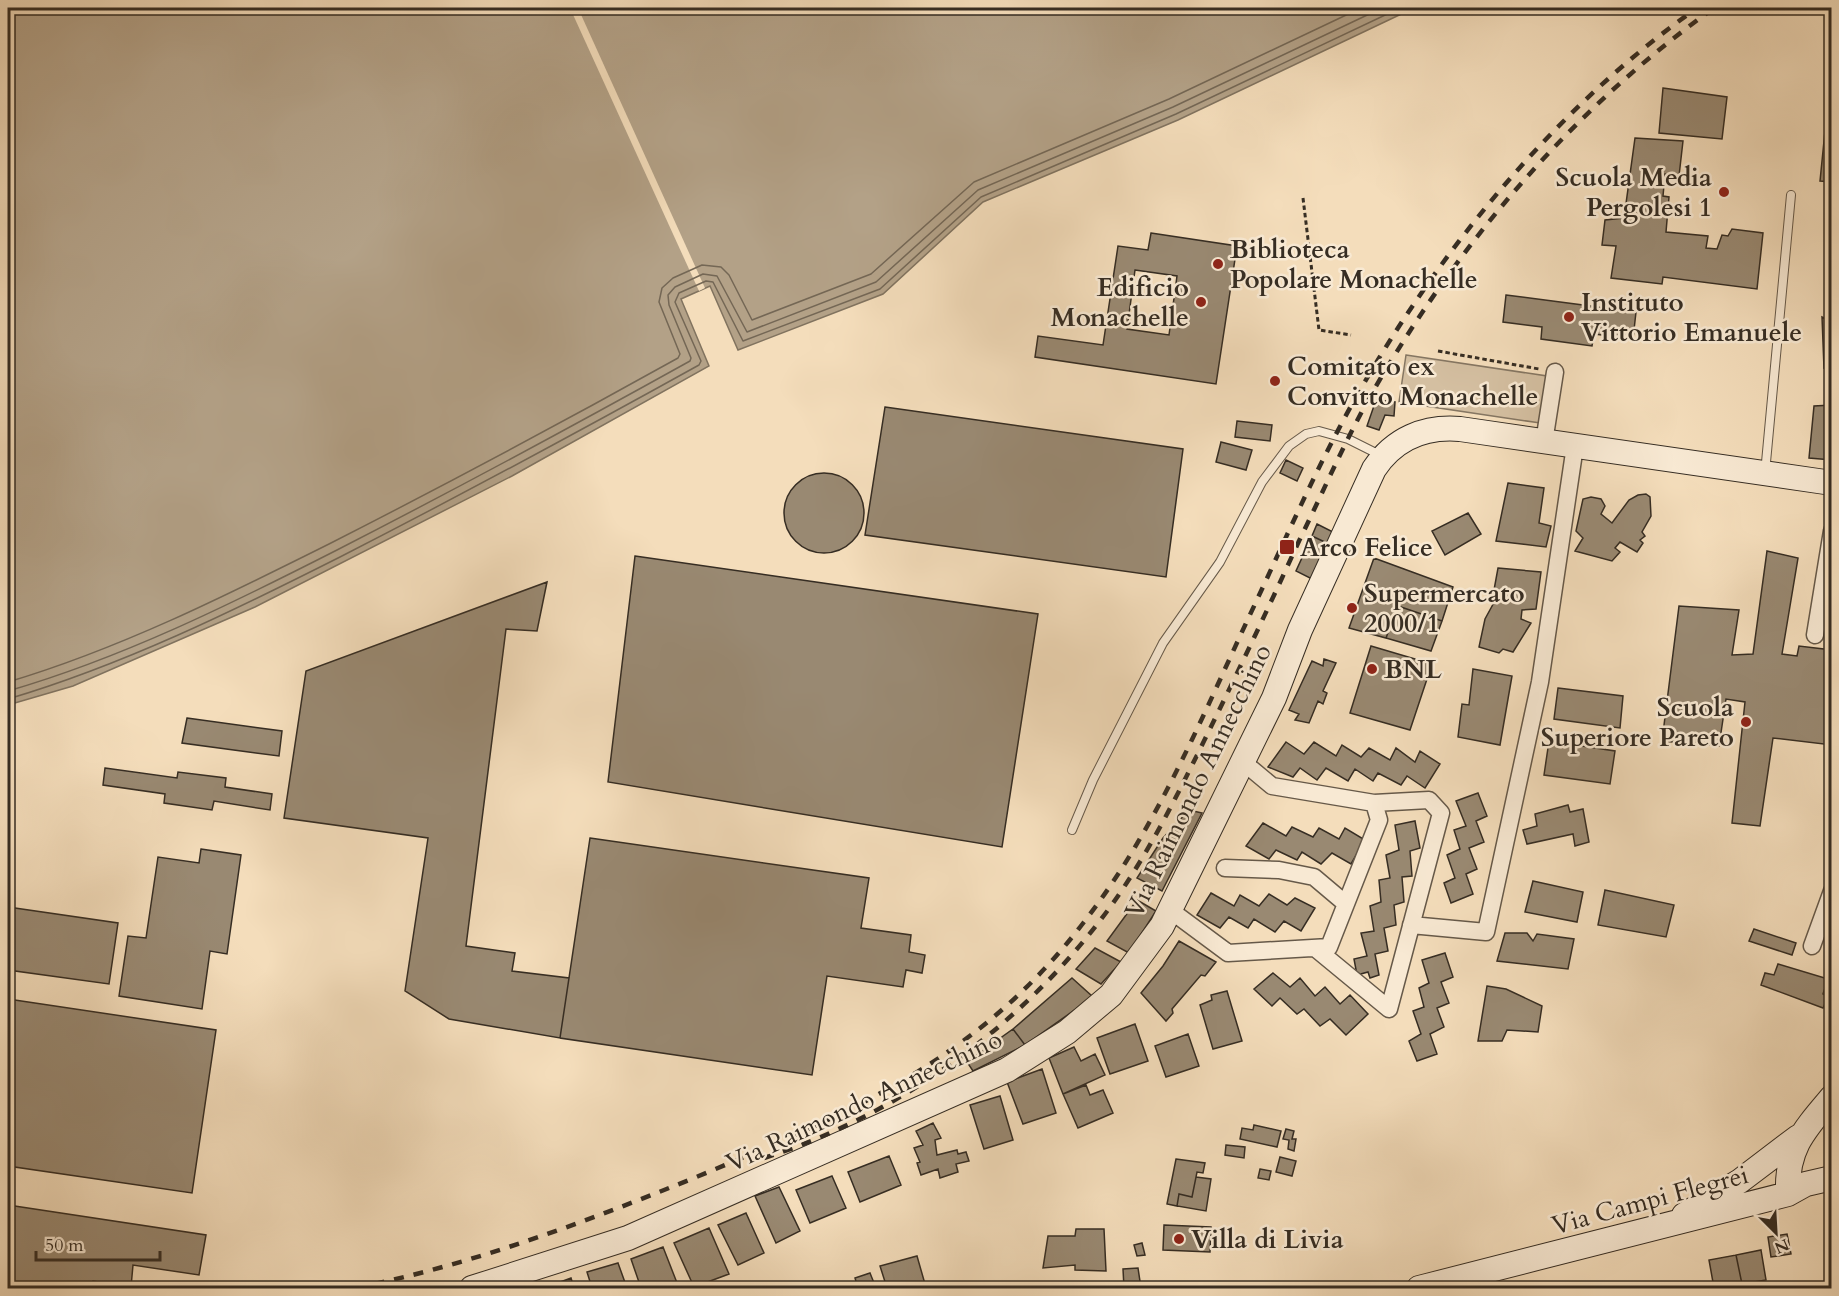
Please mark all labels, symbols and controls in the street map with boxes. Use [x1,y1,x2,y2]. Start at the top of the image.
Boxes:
place label: Scuola Media Pergolesi 1 [1556,160,1712,225]
marker: Scuola Media Pergolesi 1 [1717,185,1731,199]
place label: Biblioteca Popolare Monachelle [1230,232,1478,297]
marker: Biblioteca Popolare Monachelle [1211,257,1225,271]
place label: Edificio Monachelle [1050,270,1189,335]
place label: Instituto Vittorio Emanuele [1581,285,1802,350]
marker: Edificio Monachelle [1194,295,1208,309]
marker: Instituto Vittorio Emanuele [1562,310,1576,324]
place label: Comitato ex Convitto Monachelle [1287,349,1538,414]
marker: Comitato ex Convitto Monachelle [1268,374,1282,388]
place label: Arco Felice [1300,530,1433,565]
marker: Arco Felice [1278,538,1296,556]
place label: Supermercato 2000/1 [1364,576,1525,641]
marker: Supermercato 2000/1 [1345,601,1359,615]
street label: Via Raimondo Annecchino [1116,638,1280,924]
place label: BNL [1384,652,1442,687]
marker: BNL [1365,662,1379,676]
place label: Scuola Superiore Pareto [1541,690,1734,755]
marker: Scuola Superiore Pareto [1739,715,1753,729]
street label: Via Raimondo Annecchino [720,1022,1008,1180]
street label: Via Campi Flegrei [1548,1157,1752,1243]
north arrow [1746,1203,1806,1263]
place label: Villa di Livia [1191,1222,1344,1257]
scale bar [36,1224,160,1262]
marker: Villa di Livia [1172,1232,1186,1246]
text: 50 m [45,1233,84,1258]
text: N [1771,1233,1793,1259]

